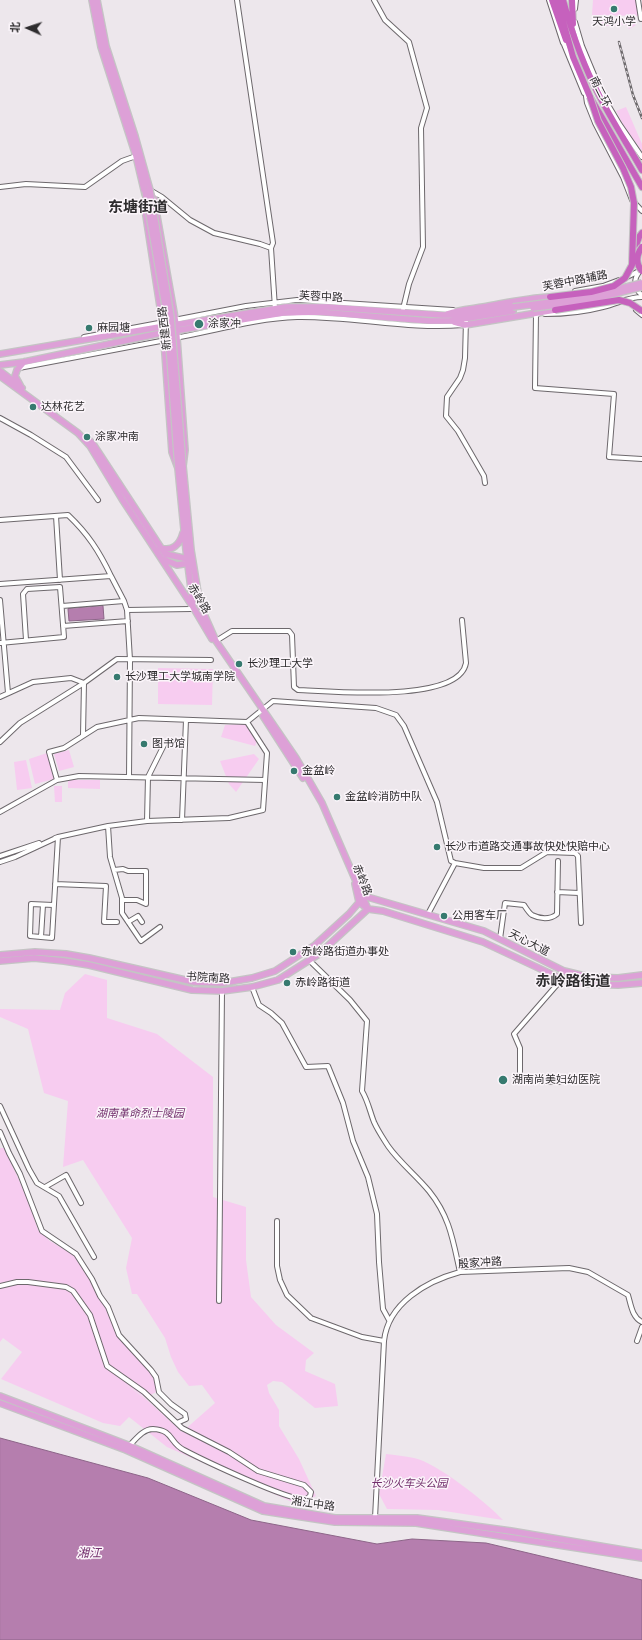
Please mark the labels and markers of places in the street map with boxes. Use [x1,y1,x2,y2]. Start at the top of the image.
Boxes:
marker: 天鸿小学 [609,4,619,14]
place label: 天鸿小学 [592,15,636,29]
place label: 涂家冲 [208,317,241,331]
marker: 涂家冲 [193,318,205,330]
place label: 麻园塘 [97,321,130,335]
marker: 麻园塘 [84,323,94,333]
place label: 达林花艺 [41,400,85,414]
marker: 达林花艺 [28,402,38,412]
place label: 涂家冲南 [95,430,139,444]
marker: 涂家冲南 [82,432,92,442]
place label: 长沙理工大学 [247,657,313,671]
marker: 长沙理工大学 [234,659,244,669]
place label: 长沙理工大学城南学院 [125,670,235,684]
marker: 长沙理工大学城南学院 [112,672,122,682]
place label: 图书馆 [152,737,185,751]
marker: 图书馆 [139,739,149,749]
place label: 金盆岭 [302,764,335,778]
marker: 金盆岭 [289,766,299,776]
place label: 金盆岭消防中队 [345,790,422,804]
marker: 金盆岭消防中队 [332,792,342,802]
place label: 长沙市道路交通事故快处快赔中心 [445,840,610,854]
marker: 长沙市道路交通事故快处快赔中心 [432,842,442,852]
place label: 公用客车厂 [452,909,507,923]
marker: 公用客车厂 [439,911,449,921]
place label: 赤岭路街道办事处 [301,945,389,959]
marker: 赤岭路街道办事处 [288,947,298,957]
place label: 赤岭路街道 [295,976,350,990]
marker: 赤岭路街道 [282,978,292,988]
place label: 湖南尚美妇幼医院 [512,1073,600,1087]
marker: 湖南尚美妇幼医院 [497,1074,509,1086]

